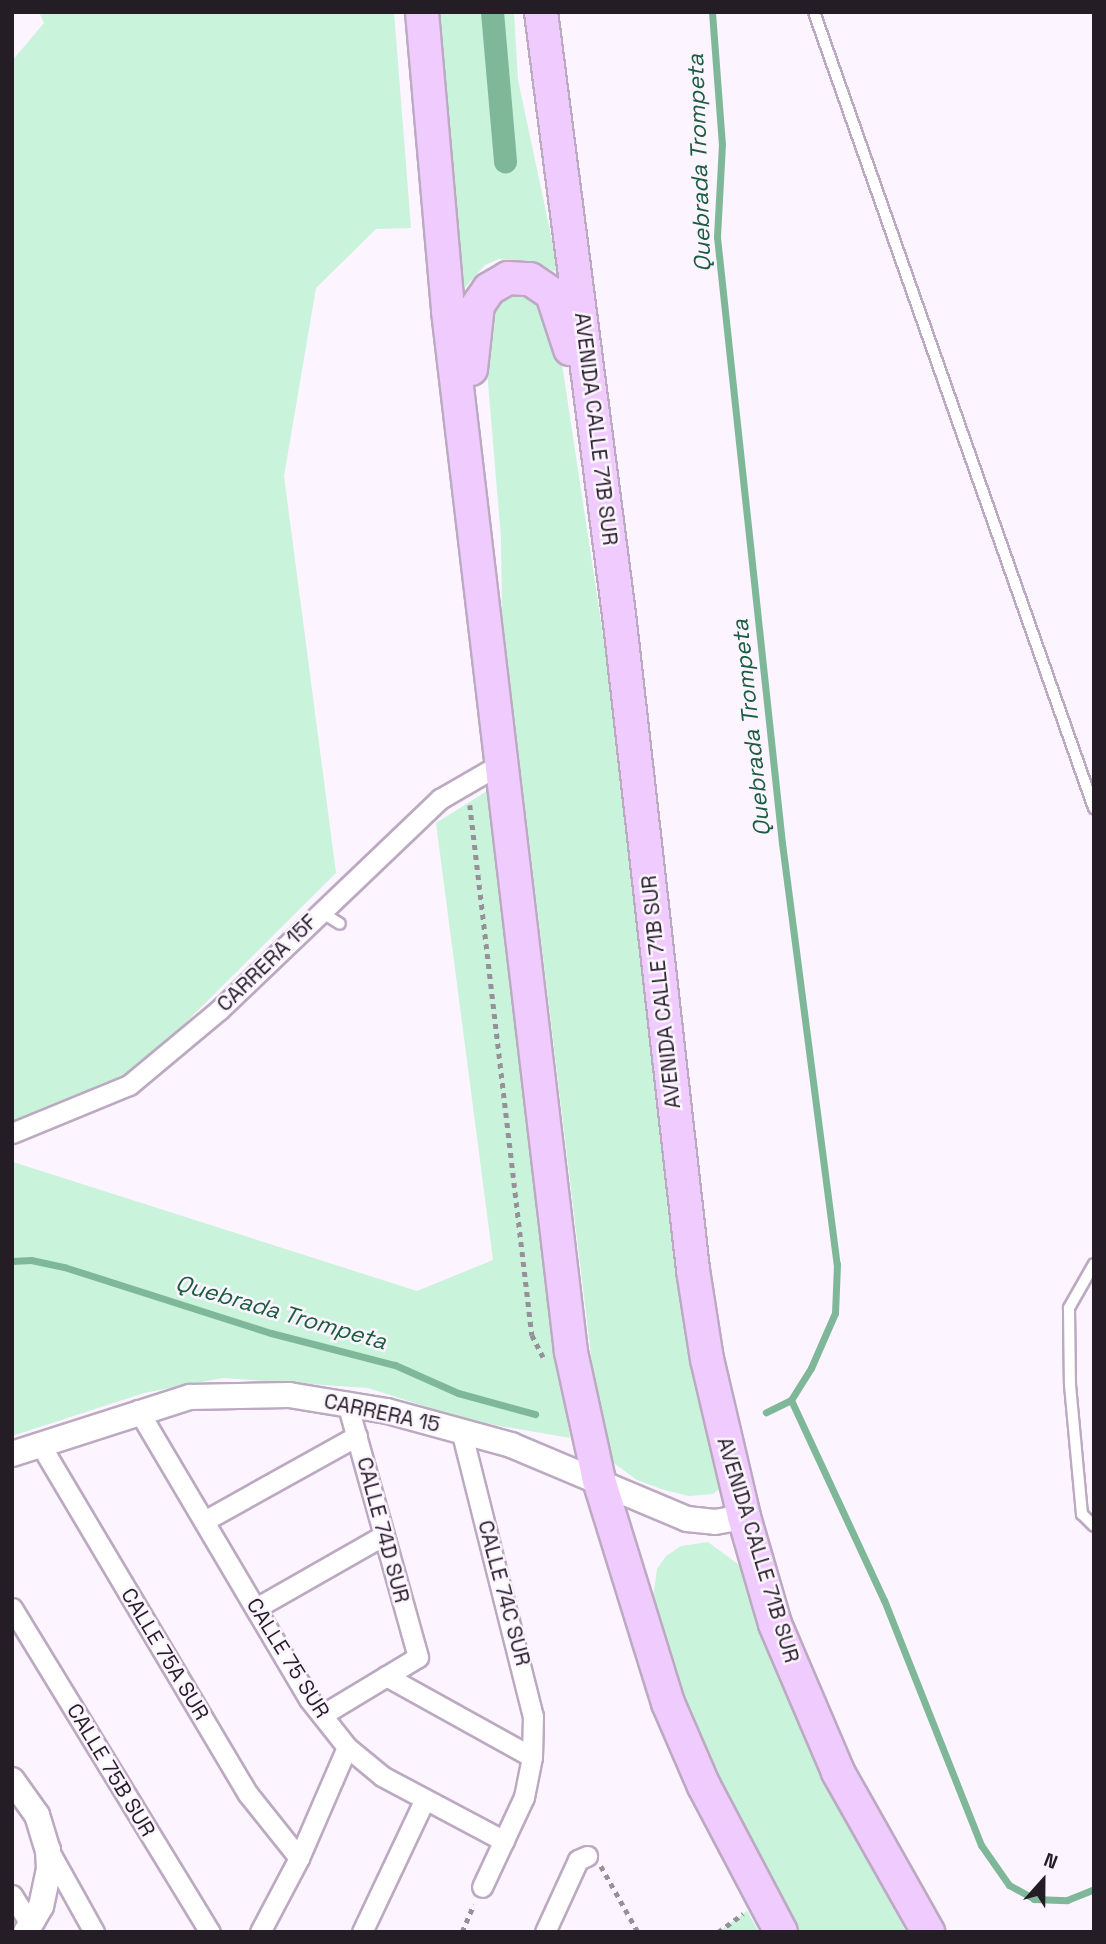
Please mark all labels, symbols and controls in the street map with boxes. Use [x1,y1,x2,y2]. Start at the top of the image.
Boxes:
water label: Quebrada Trompeta [681,53,717,273]
street label: AVENIDA CALLE 71B SUR [569,311,623,547]
water label: Quebrada Trompeta [726,618,776,838]
street label: AVENIDA CALLE 71B SUR [636,874,686,1110]
street label: CARRERA 15F [212,909,322,1017]
water label: Quebrada Trompeta [172,1269,390,1355]
street label: CARRERA 15 [322,1388,442,1438]
street label: AVENIDA CALLE 71B SUR [712,1434,804,1666]
street label: CALLE 74D SUR [351,1454,415,1606]
street label: CALLE 74C SUR [472,1518,536,1668]
street label: CALLE 75A SUR [116,1583,214,1725]
street label: CALLE 75 SUR [241,1593,335,1723]
street label: CALLE 75B SUR [61,1699,161,1841]
north arrow [1008,1846,1078,1916]
text: N [1040,1847,1061,1875]

